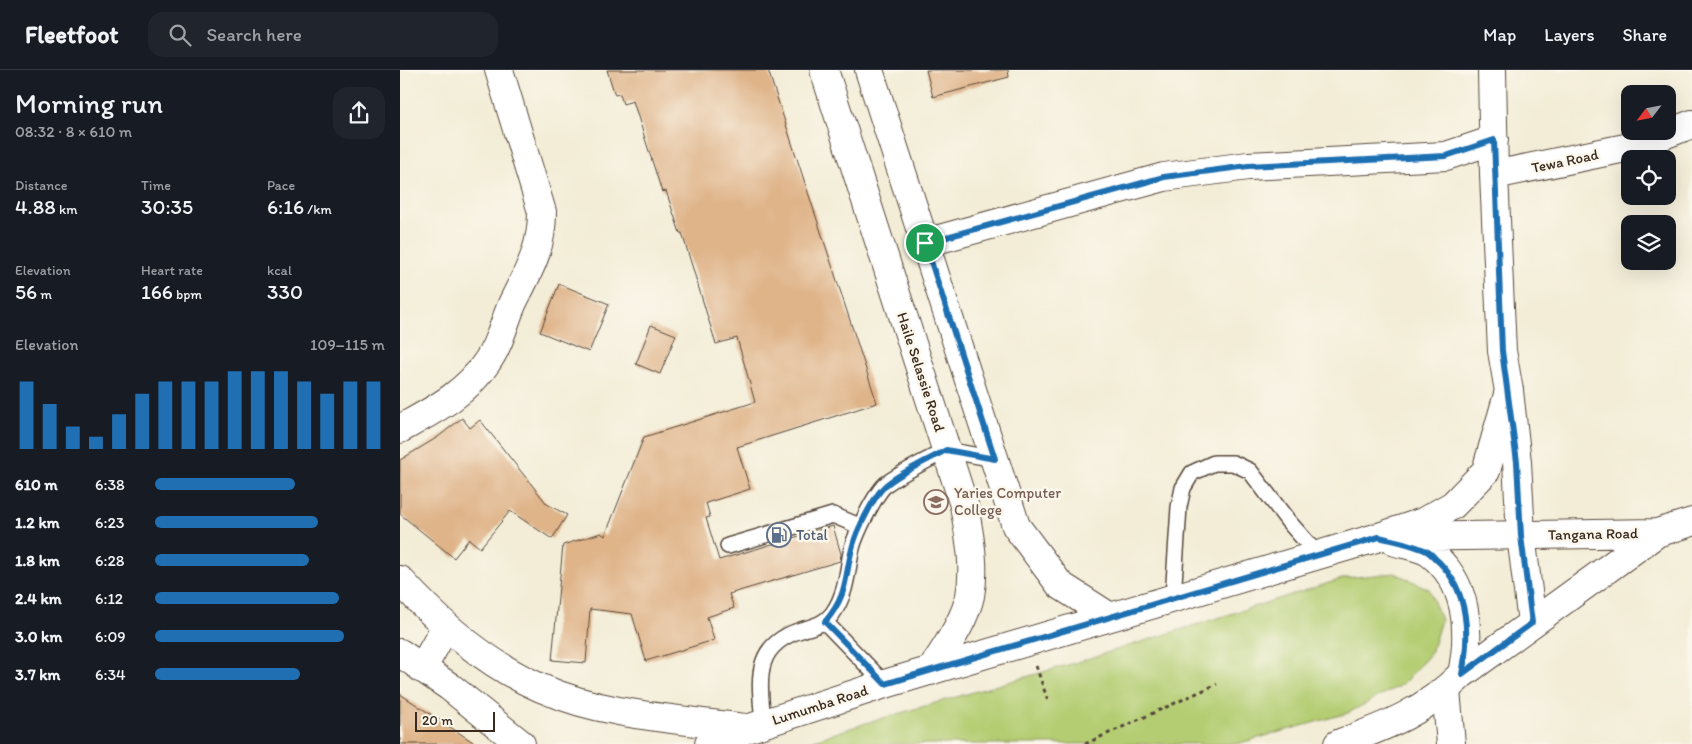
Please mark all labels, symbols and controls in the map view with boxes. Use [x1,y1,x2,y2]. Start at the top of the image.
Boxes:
search box [148,12,498,57]
text: Fleetfoot [25,20,118,49]
icon: search [166,21,194,49]
text: Search here [206,23,302,46]
text: Map [1483,24,1516,46]
text: Layers [1544,24,1594,46]
text: Share [1622,24,1667,46]
north arrow [1621,85,1676,140]
map controls [1621,85,1676,270]
text: Morning run [15,86,163,120]
button: share [333,87,385,139]
text: 08:32 · 8 × 610 m [15,122,132,141]
street label: Tewa Road [1530,145,1600,177]
button: locate [1621,150,1676,205]
text: Distance [15,177,67,194]
text: Time [141,177,171,194]
text: Pace [267,177,295,194]
text: 4.88 [15,194,56,219]
text: 30:35 [141,194,193,219]
text: 6:16 [267,194,304,219]
text: km [56,201,77,218]
text: /km [304,201,332,218]
button: layers [1621,215,1676,270]
pin [904,222,946,264]
icon: arrive [911,229,939,257]
text: Elevation [15,262,71,279]
text: Heart rate [141,262,203,279]
text: kcal [267,262,292,279]
text: 56 [15,279,37,304]
text: 166 [141,279,173,304]
text: 330 [267,279,303,304]
text: m [37,286,52,303]
text: bpm [173,286,202,303]
street label: Haile Selassie Road [893,310,949,435]
text: Elevation [15,335,79,354]
text: 109–115 m [310,335,385,354]
text: 610 m [15,475,58,494]
text: 6:38 [95,475,125,494]
place label: Yaries Computer College [954,484,1061,519]
school or university icon: Yaries Computer College [923,489,949,515]
text: 1.2 km [15,513,60,532]
text: 6:23 [95,513,125,532]
fuel station icon: Total [766,522,792,548]
street label: Tangana Road [1548,524,1639,544]
place label: Total [796,526,829,544]
text: 1.8 km [15,551,60,570]
text: 6:28 [95,551,125,570]
text: 2.4 km [15,589,62,608]
text: 6:12 [95,589,123,608]
text: 3.0 km [15,627,62,646]
text: 6:09 [95,627,126,646]
text: 3.7 km [15,665,60,684]
text: 6:34 [95,665,126,684]
street label: Lumumba Road [770,681,871,729]
scale bar [415,709,495,732]
text: 20 m [422,712,453,729]

